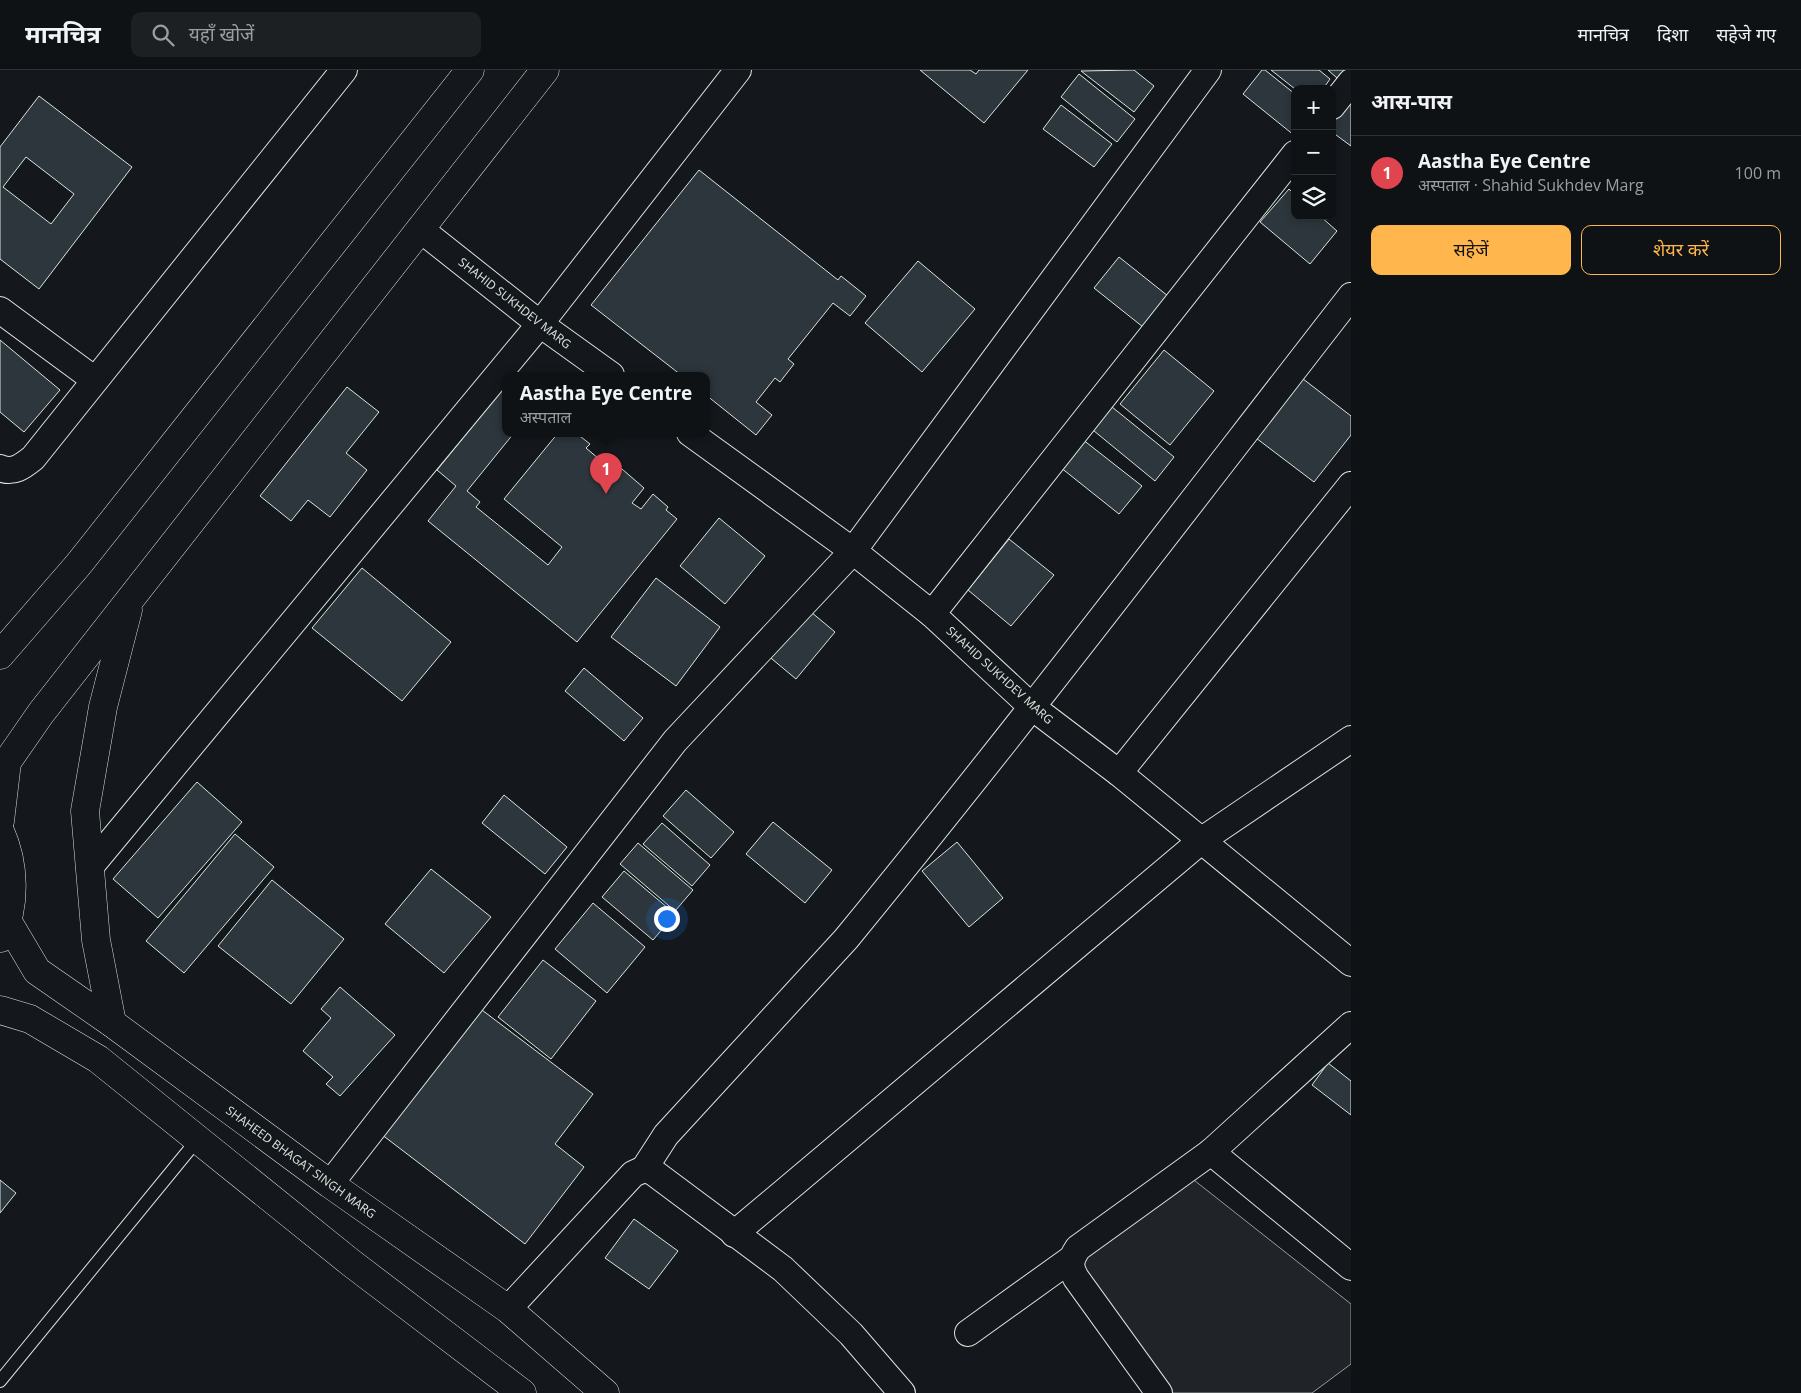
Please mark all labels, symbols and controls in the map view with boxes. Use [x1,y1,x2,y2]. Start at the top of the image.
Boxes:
search box [131,12,481,57]
text: मानचित्र [25,17,101,50]
icon: search [149,21,177,49]
text: यहाँ खोजें [189,21,254,47]
text: मानचित्र [1578,22,1629,46]
text: दिशा [1657,22,1688,46]
text: सहेजे गए [1716,22,1776,46]
map controls [1291,85,1336,220]
button: + [1291,85,1336,130]
text: आस-पास [1371,87,1452,115]
button: − [1291,130,1336,175]
text: Aastha Eye Centre [1418,148,1591,174]
text: 1 [1382,162,1392,184]
text: 100 m [1735,162,1781,184]
text: अस्पताल · Shahid Sukhdev Marg [1418,174,1644,196]
button: layers [1291,175,1336,220]
button: सहेजें [1371,225,1571,275]
button: शेयर करें [1581,225,1781,275]
street label: SHAHID SUKHDEV MARG [455,254,575,352]
popup [502,372,710,437]
text: Aastha Eye Centre [520,380,692,406]
text: अस्पताल [520,406,571,428]
pin: 1 [590,453,622,494]
street label: SHAHID SUKHDEV MARG [943,622,1057,728]
your location [654,906,680,932]
street label: SHAHEED BHAGAT SINGH MARG [223,1102,379,1222]

